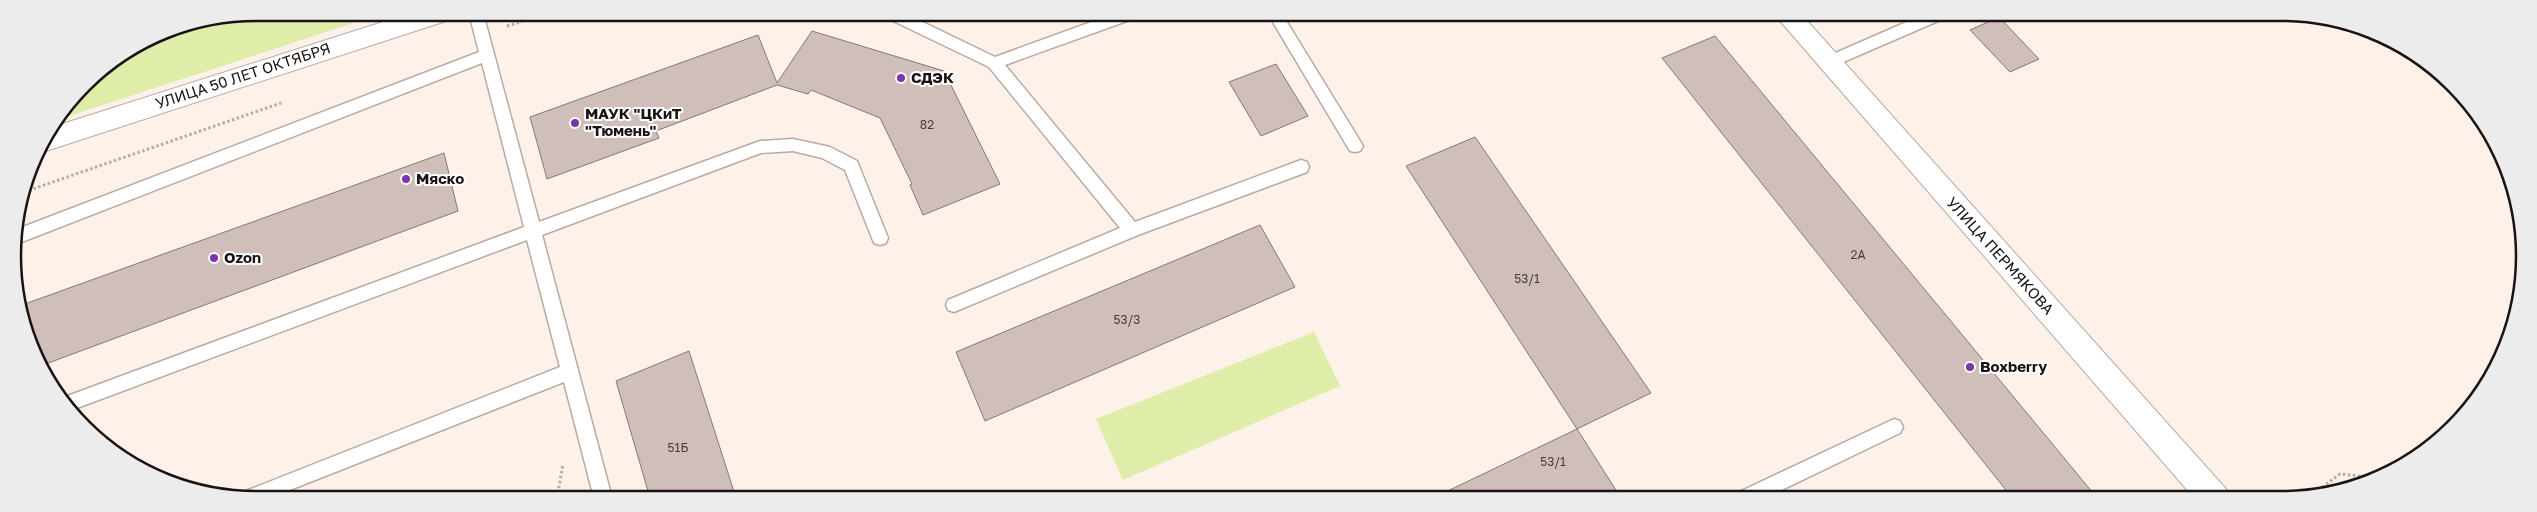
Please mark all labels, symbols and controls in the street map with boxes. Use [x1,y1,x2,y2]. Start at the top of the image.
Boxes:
street label: УЛИЦА 50 ЛЕТ ОКТЯБРЯ [153,38,332,112]
place label: СДЭК [911,68,954,86]
marker: СДЭК [895,72,907,84]
place label: МАУК "ЦКиТ "Тюмень" [585,104,682,139]
marker: МАУК "ЦКиТ "Тюмень" [569,117,581,129]
house number: 82 [920,117,934,132]
place label: Мяско [416,169,464,187]
marker: Мяско [400,173,412,185]
street label: УЛИЦА ПЕРМЯКОВА [1943,193,2058,318]
house number: 2А [1850,247,1866,262]
place label: Ozon [224,248,261,266]
marker: Ozon [208,252,220,264]
house number: 53/1 [1514,271,1540,286]
house number: 53/3 [1114,312,1140,327]
place label: Boxberry [1980,357,2047,375]
marker: Boxberry [1964,361,1976,373]
house number: 51Б [668,440,688,455]
house number: 53/1 [1540,454,1566,469]

